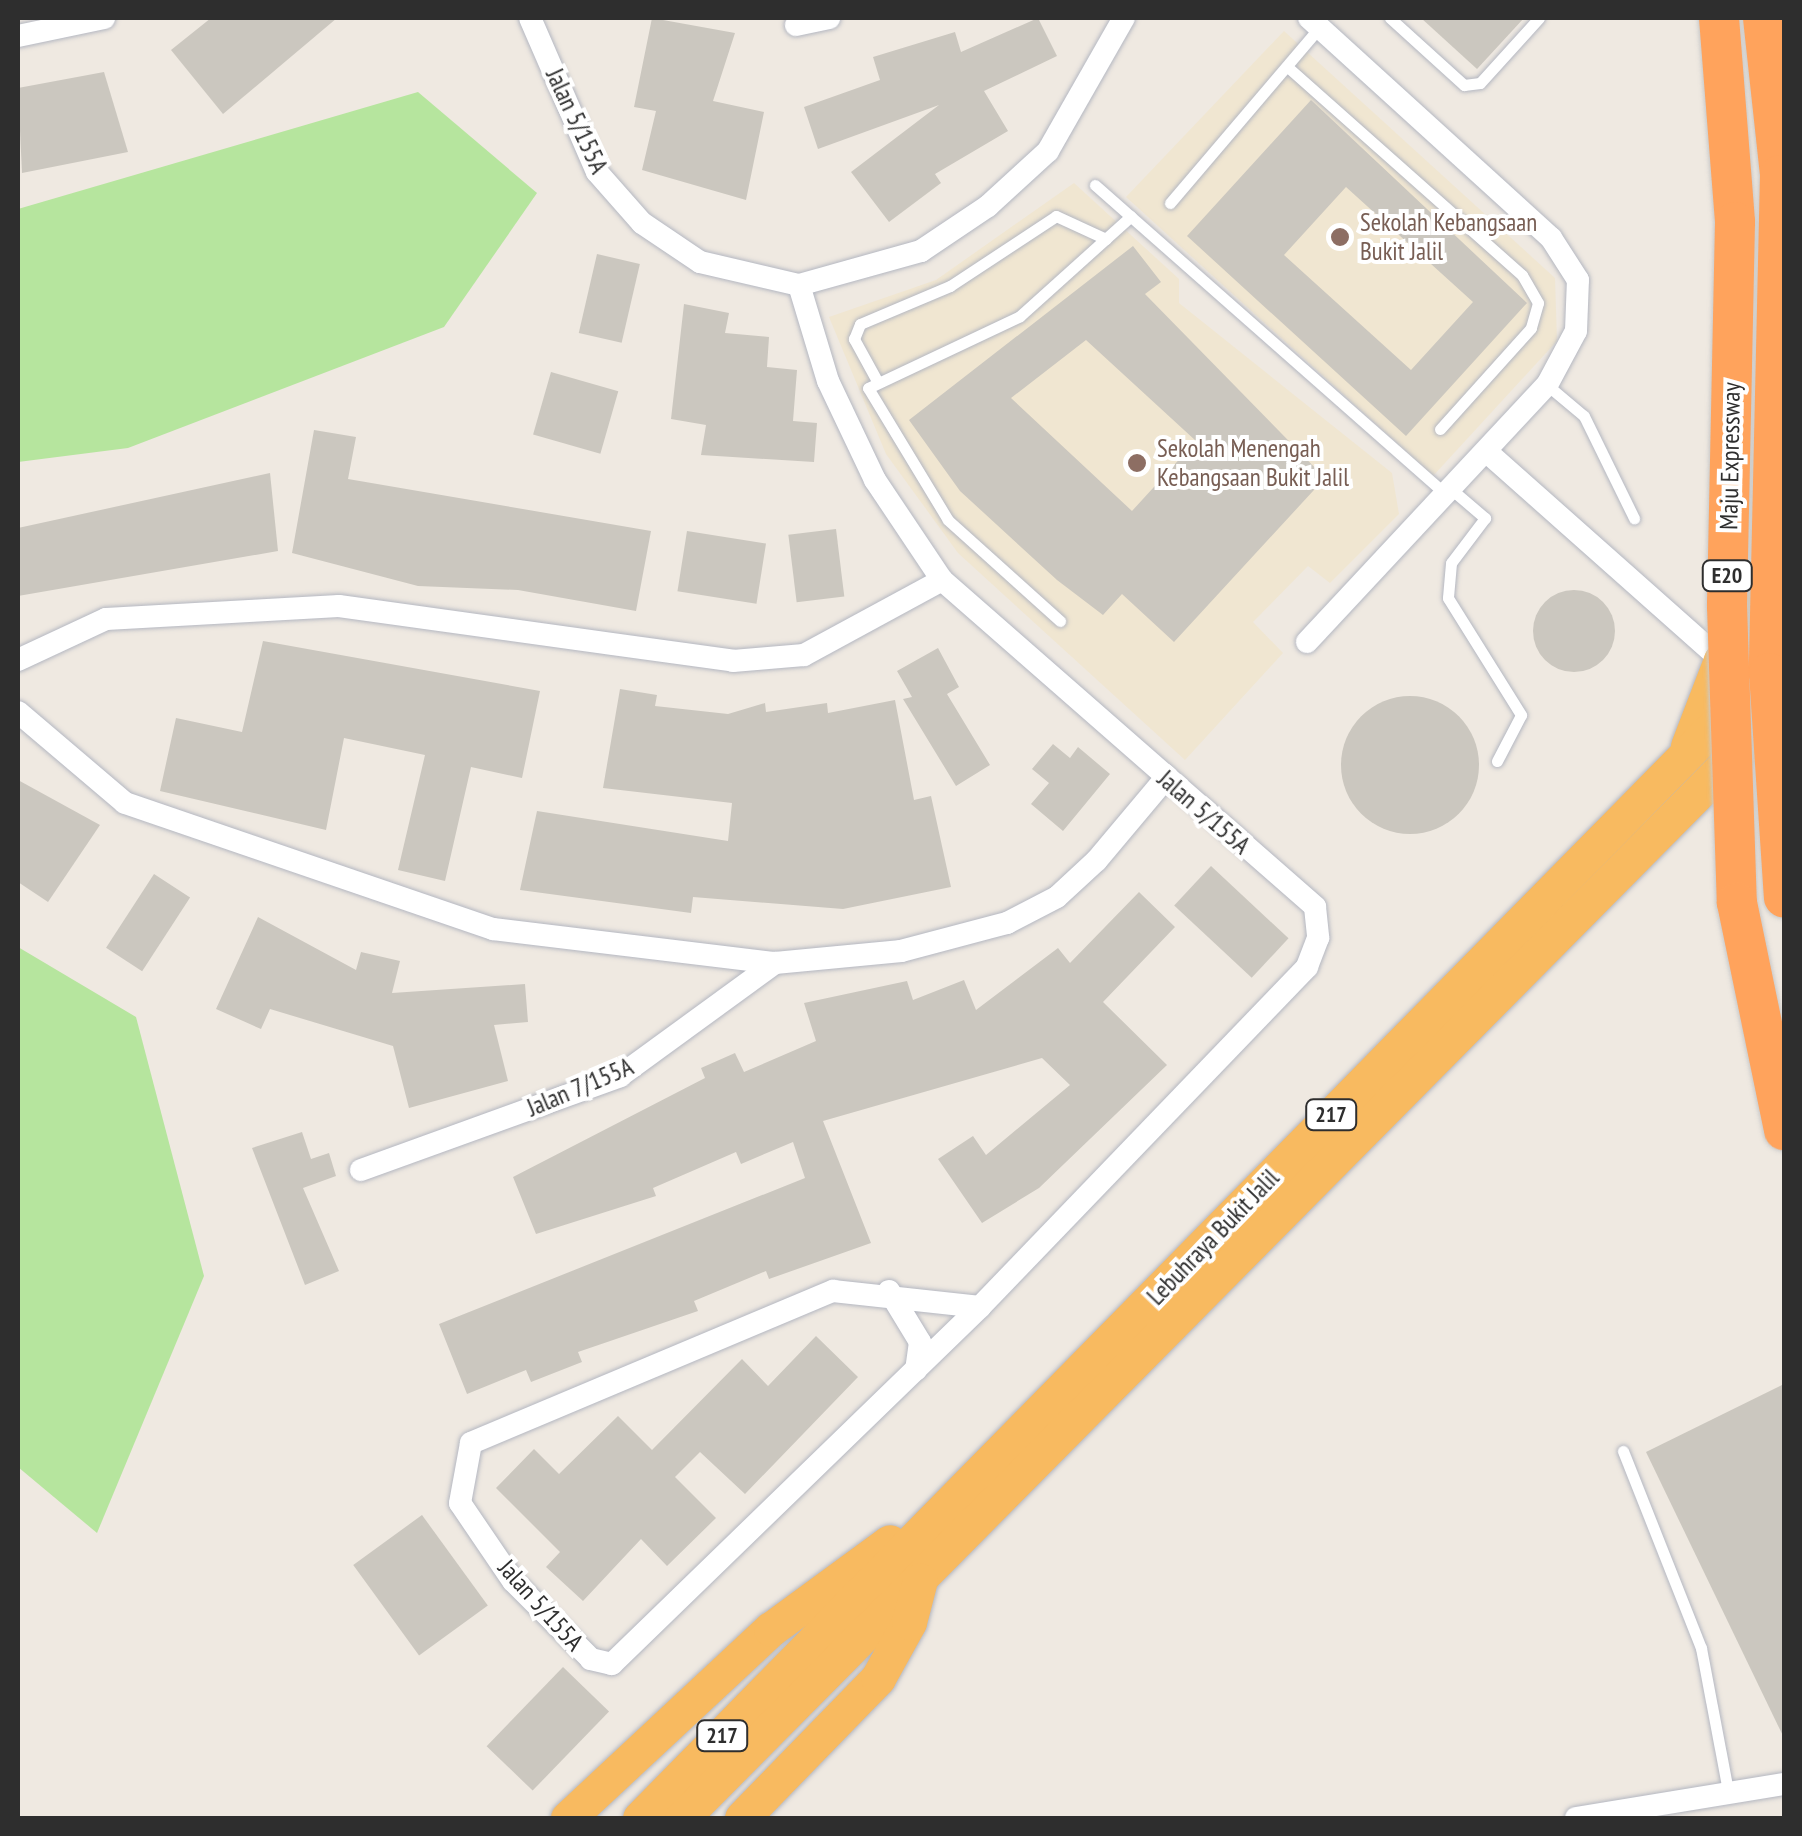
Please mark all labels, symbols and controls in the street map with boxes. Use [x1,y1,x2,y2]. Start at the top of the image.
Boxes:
street label: Jalan 5/155A [540,64,614,178]
place label: Sekolah Kebangsaan Bukit Jalil [1360,208,1537,267]
marker: Sekolah Kebangsaan Bukit Jalil [1329,226,1351,248]
street label: Maju Expressway [1714,382,1746,530]
place label: Sekolah Menengah Kebangsaan Bukit Jalil [1157,434,1349,493]
marker: Sekolah Menengah Kebangsaan Bukit Jalil [1126,452,1148,474]
road number: E20 [1700,559,1754,593]
street label: Jalan 5/155A [1152,764,1256,860]
street label: Jalan 7/155A [522,1051,638,1123]
road number: 217 [1304,1098,1358,1132]
street label: Lebuhraya Bukit Jalil [1141,1163,1285,1311]
street label: Jalan 5/155A [492,1553,590,1657]
road number: 217 [694,1719,750,1753]

